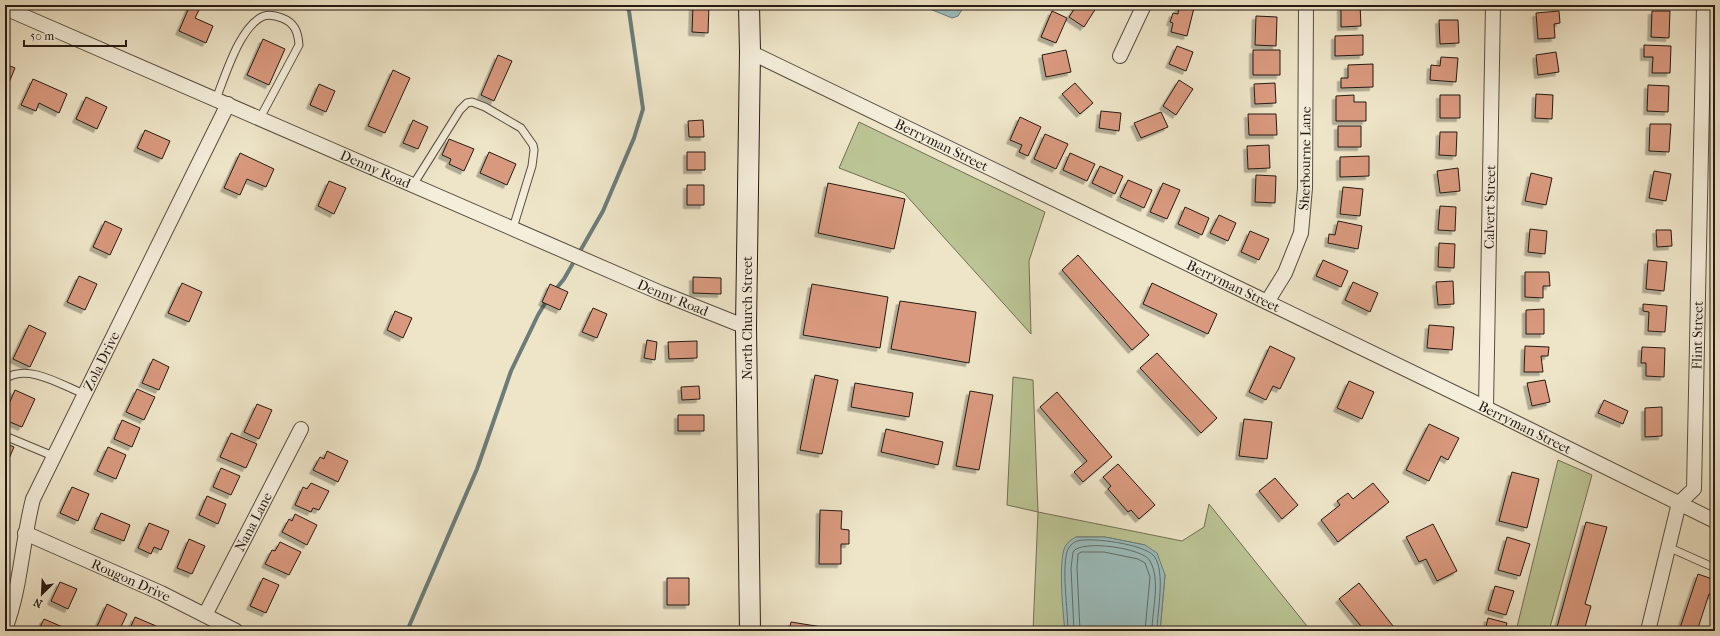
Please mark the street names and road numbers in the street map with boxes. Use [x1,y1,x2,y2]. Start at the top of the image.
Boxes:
street label: Sherbourne Lane [1295,106,1314,211]
street label: Berryman Street [892,115,991,175]
street label: Denny Road [338,146,414,192]
street label: Calvert Street [1480,165,1499,249]
street label: North Church Street [739,256,756,380]
street label: Berryman Street [1184,256,1283,316]
street label: Denny Road [635,275,711,320]
street label: Flint Street [1688,301,1706,370]
street label: Zola Drive [79,328,123,394]
street label: Berryman Street [1476,397,1574,457]
street label: Nana Lane [231,489,276,554]
street label: Rougon Drive [89,555,174,605]

